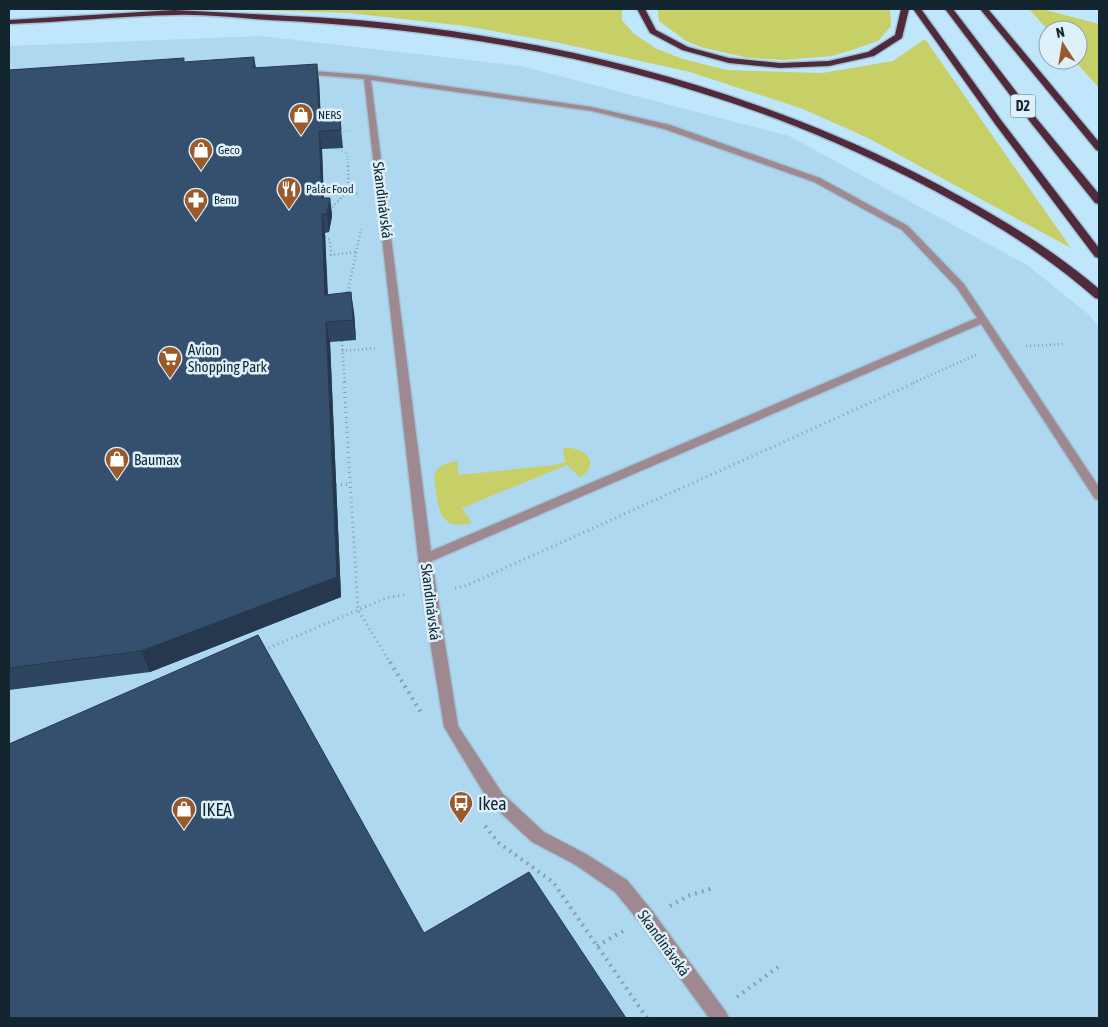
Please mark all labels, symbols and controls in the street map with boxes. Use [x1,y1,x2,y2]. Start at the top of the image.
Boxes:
north arrow [1038,20,1088,70]
text: N [1055,24,1066,41]
road number: D2 [1010,94,1036,118]
shop icon: NERS [288,102,314,136]
place label: NERS [318,108,341,122]
shop icon: Geco [188,137,214,171]
place label: Geco [218,143,240,157]
street label: Skandinávská [370,161,396,239]
restaurant icon: Palác Food [276,176,302,210]
place label: Palác Food [306,182,354,196]
pharmacy icon: Benu [183,187,209,221]
place label: Benu [214,193,237,207]
place label: Avion Shopping Park [188,341,268,375]
supermarket icon: Avion Shopping Park [157,345,183,379]
shop icon: Baumax [104,446,130,480]
place label: Baumax [134,451,179,468]
street label: Skandinávská [418,563,444,641]
bus stop icon: Ikea [448,790,474,824]
place label: Ikea [478,793,507,814]
shop icon: IKEA [171,796,197,830]
place label: IKEA [202,799,232,820]
street label: Skandinávská [634,907,694,979]

